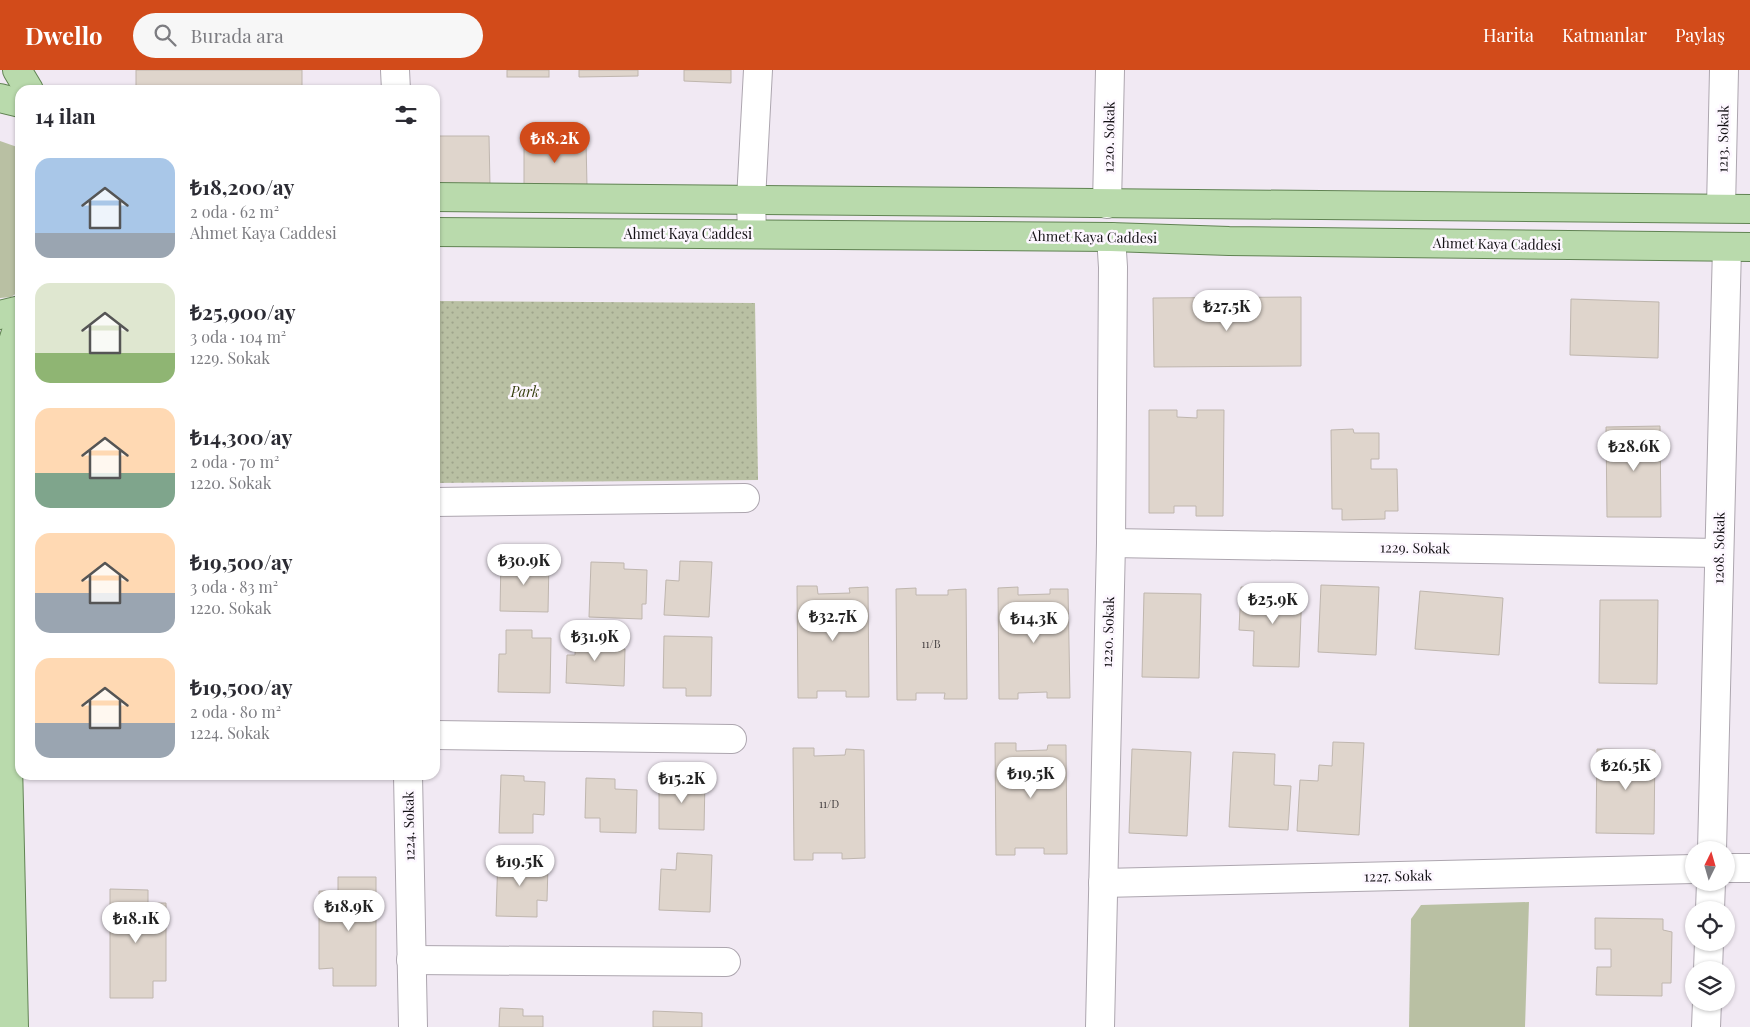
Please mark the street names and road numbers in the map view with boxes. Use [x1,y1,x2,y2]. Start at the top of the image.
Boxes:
street label: 1220. Sokak [1098,101,1119,173]
street label: 1213. Sokak [1712,105,1733,173]
street label: Ahmet Kaya Caddesi [623,224,752,243]
street label: Ahmet Kaya Caddesi [1028,226,1157,247]
street label: Ahmet Kaya Caddesi [1432,233,1561,254]
street label: 1208. Sokak [1708,512,1729,584]
street label: 1229. Sokak [1380,537,1450,558]
street label: 1220. Sokak [1097,596,1118,668]
street label: 1224. Sokak [398,791,419,861]
street label: 1227. Sokak [1364,865,1432,886]

